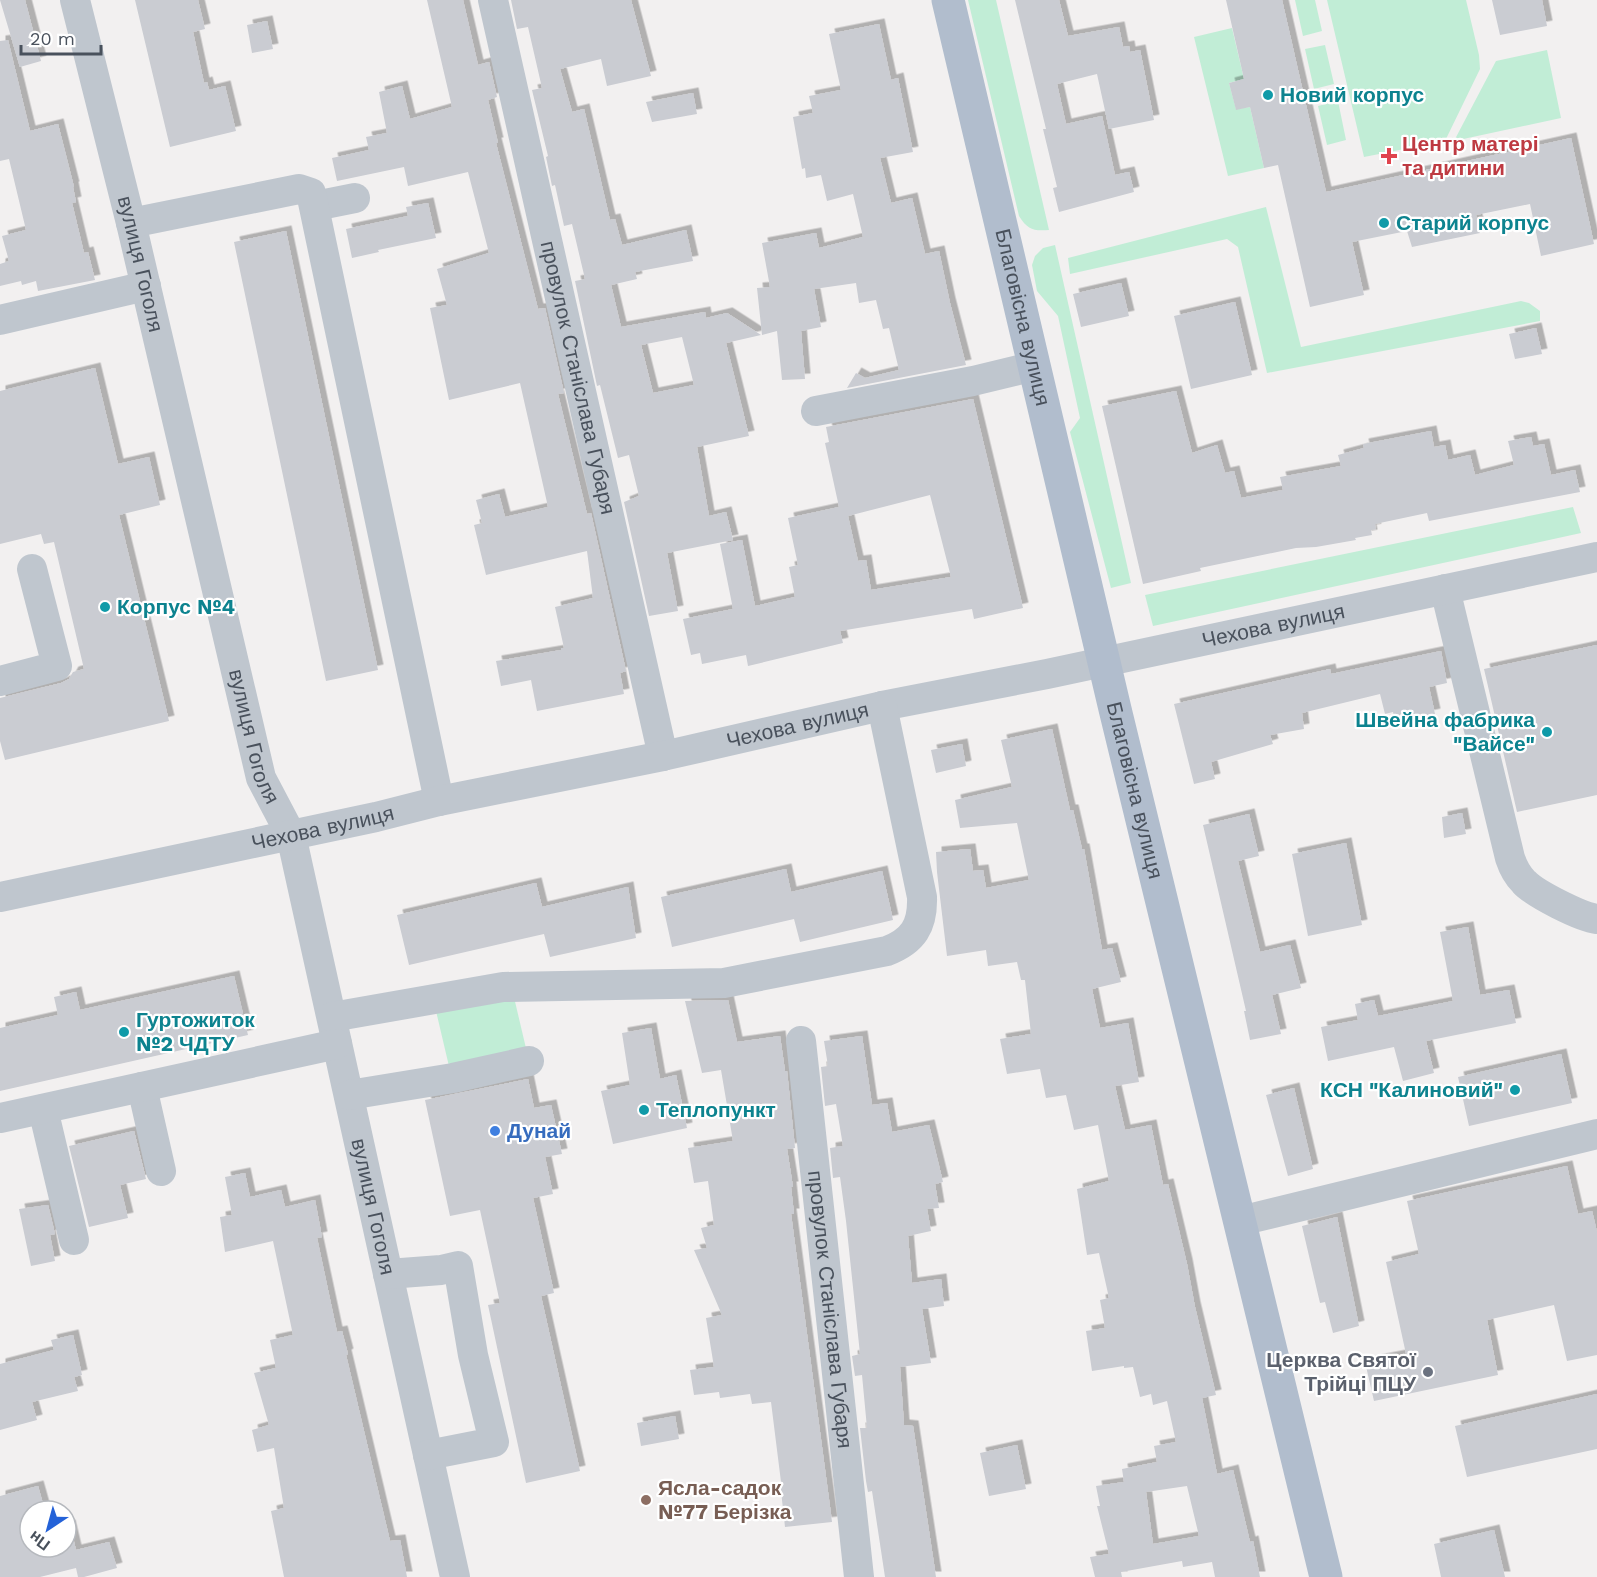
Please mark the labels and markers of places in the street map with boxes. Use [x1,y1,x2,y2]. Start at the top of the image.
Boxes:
place label: Новий корпус [1280,82,1424,107]
marker: Новий корпус [1261,88,1275,102]
place label: Центр матері та дитини [1402,131,1539,180]
marker: Центр матері та дитини [1380,147,1398,165]
place label: Старий корпус [1396,210,1550,235]
marker: Старий корпус [1377,216,1391,230]
place label: Корпус №4 [117,594,235,619]
marker: Корпус №4 [98,600,112,614]
place label: Швейна фабрика "Вайсе" [1355,707,1535,756]
marker: Швейна фабрика "Вайсе" [1540,725,1554,739]
place label: Гуртожиток №2 ЧДТУ [136,1007,255,1056]
marker: Гуртожиток №2 ЧДТУ [117,1025,131,1039]
place label: КСН "Калиновий" [1320,1077,1503,1102]
marker: КСН "Калиновий" [1508,1083,1522,1097]
place label: Теплопункт [656,1097,776,1122]
marker: Теплопункт [637,1103,651,1117]
place label: Дунай [507,1118,571,1143]
marker: Дунай [488,1124,502,1138]
place label: Церква Святої Трійці ПЦУ [1266,1347,1417,1396]
marker: Церква Святої Трійці ПЦУ [1421,1365,1435,1379]
place label: Ясла-садок №77 Берізка [658,1475,792,1524]
marker: Ясла-садок №77 Берізка [639,1493,653,1507]

